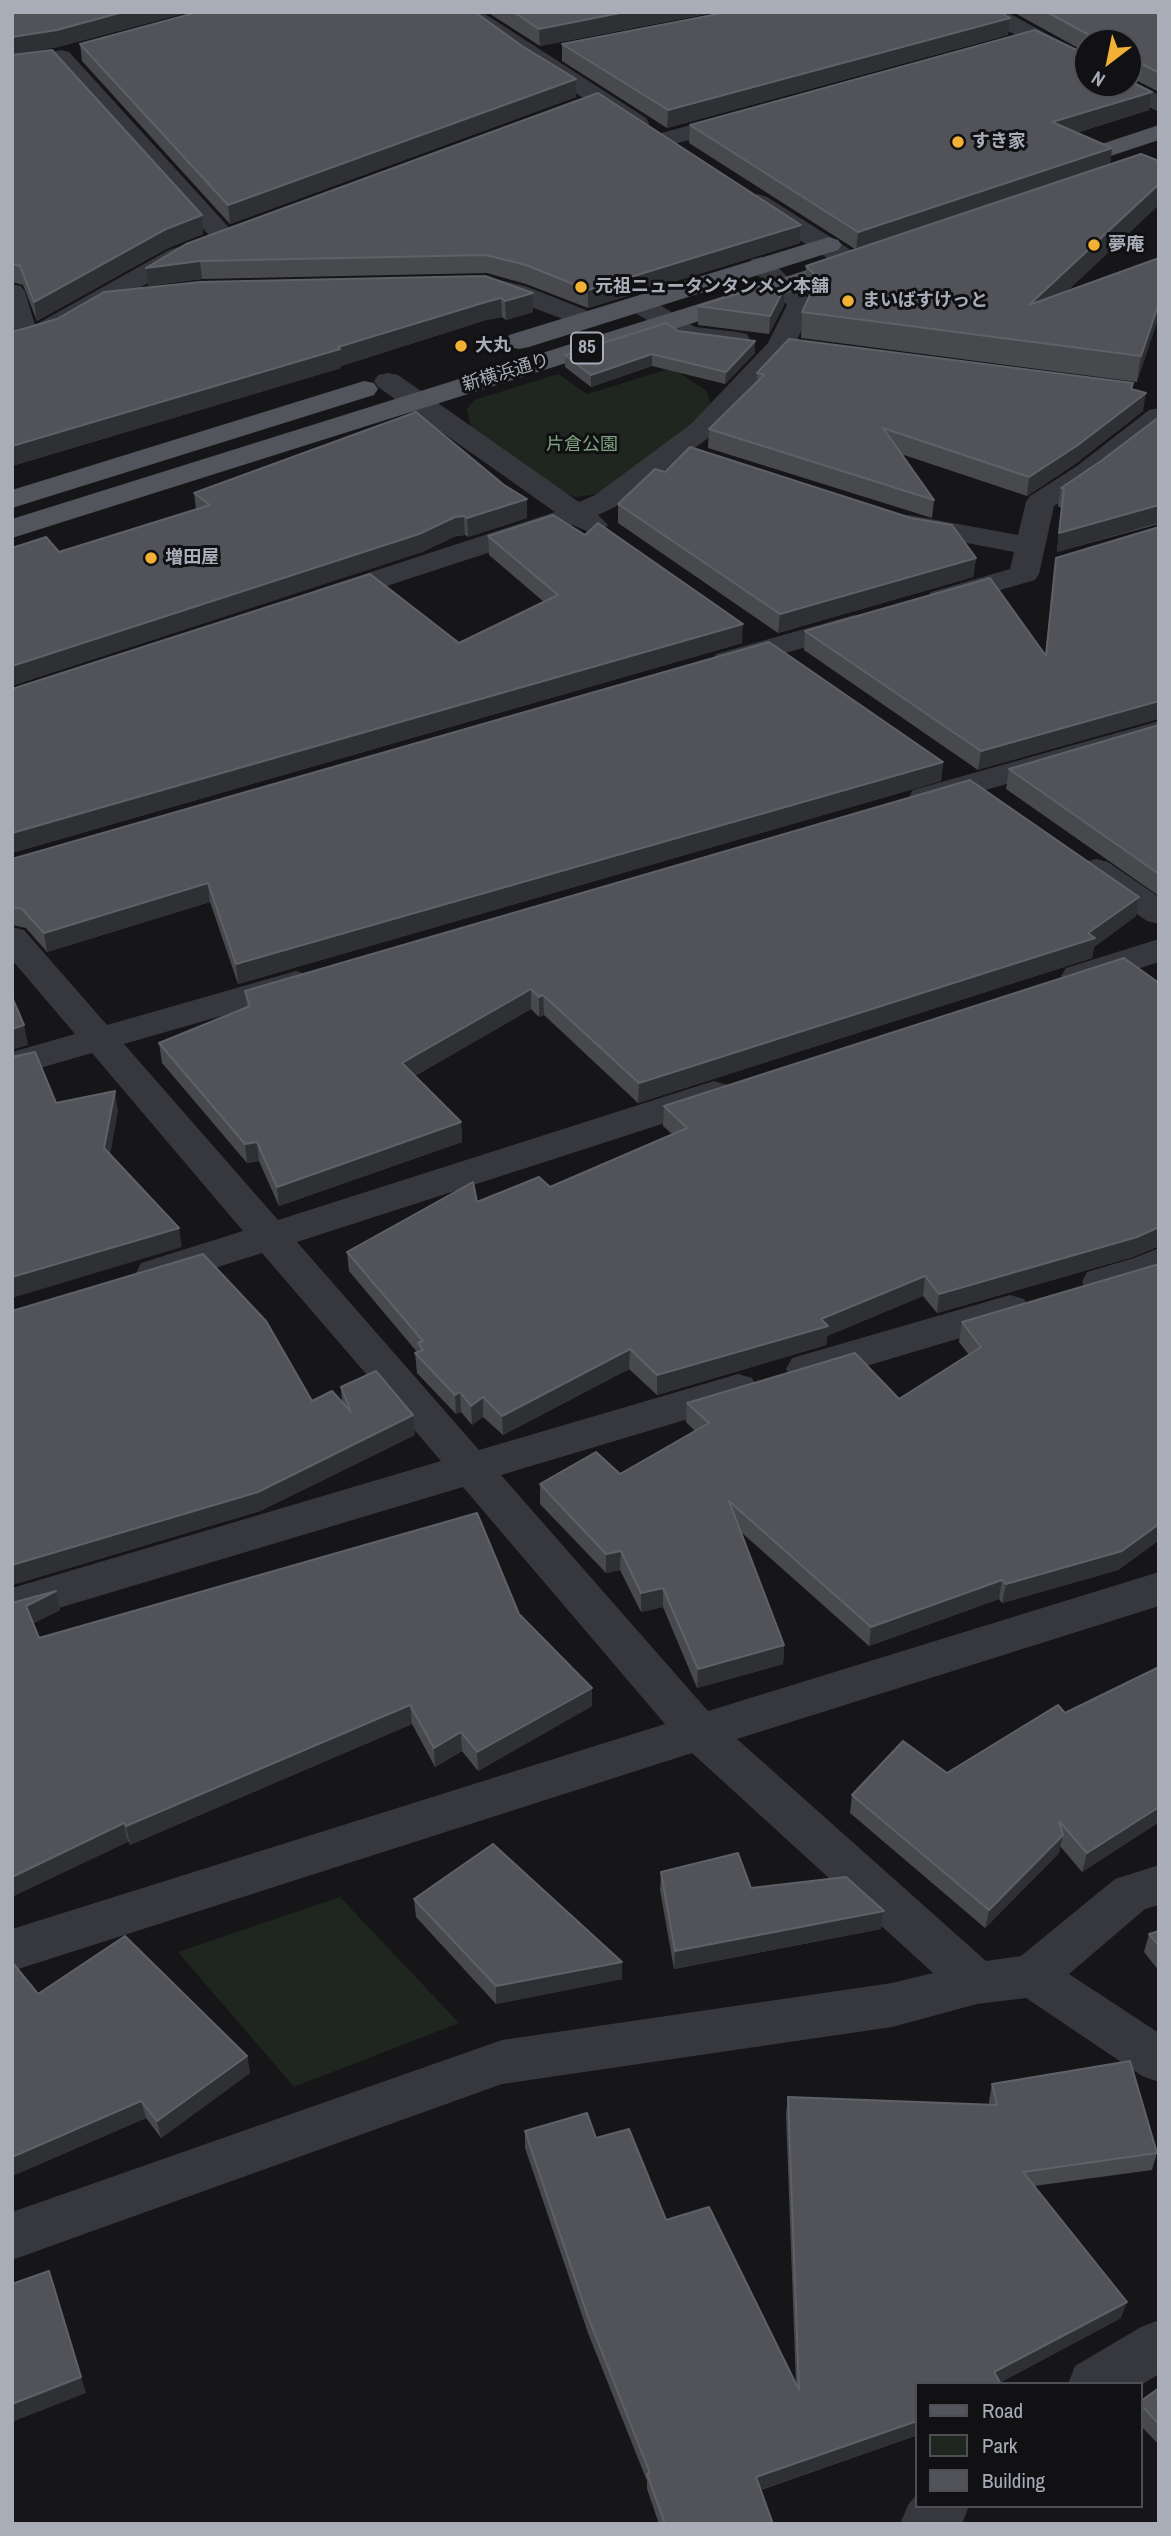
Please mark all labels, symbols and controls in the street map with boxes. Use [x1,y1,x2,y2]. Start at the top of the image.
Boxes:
north arrow [1073,28,1143,98]
text: N [1086,65,1110,93]
place label: すき家 [972,131,1026,153]
marker: すき家 [950,134,966,150]
place label: 夢庵 [1108,234,1144,256]
marker: 夢庵 [1086,237,1102,253]
place label: 元祖ニュータンタンメン本舗 [595,276,829,298]
marker: 元祖ニュータンタンメン本舗 [573,279,589,295]
place label: まいばすけっと [862,290,988,312]
marker: まいばすけっと [840,293,856,309]
road number: 85 [571,332,603,364]
place label: 大丸 [475,335,511,357]
marker: 大丸 [453,338,469,354]
street label: 新横浜通り [460,350,552,396]
park label: 片倉公園 [546,434,618,456]
place label: 増田屋 [165,547,219,569]
marker: 増田屋 [143,550,159,566]
legend [916,2382,1143,2508]
text: Road [982,2396,1023,2425]
text: Park [982,2431,1017,2460]
text: Building [982,2466,1045,2495]

